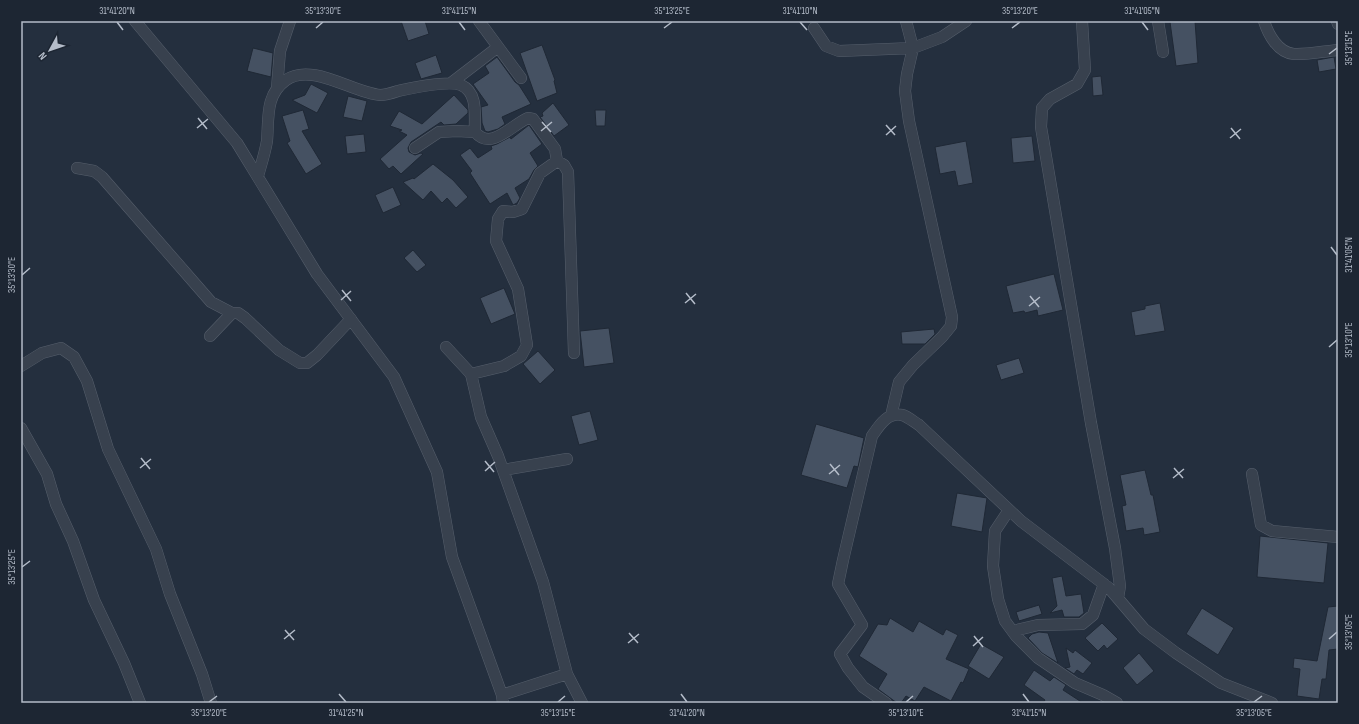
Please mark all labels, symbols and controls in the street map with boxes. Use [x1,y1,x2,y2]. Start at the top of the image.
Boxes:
text: 31°41'20"N [99,5,135,17]
text: 35°13'30"E [305,5,341,17]
text: 31°41'15"N [442,5,476,17]
text: 35°13'25"E [654,5,690,17]
text: 31°41'10"N [782,5,818,17]
text: 35°13'20"E [1002,5,1038,17]
text: 31°41'05"N [1124,5,1160,17]
north arrow [30,30,70,70]
text: 35°13'15"E [1343,31,1355,65]
text: N [36,50,50,63]
text: 31°41'05"N [1343,237,1355,273]
text: 35°13'30"E [6,257,18,293]
text: 35°13'10"E [1343,322,1355,358]
text: 35°13'25"E [6,549,18,585]
text: 35°13'05"E [1343,614,1355,650]
text: 35°13'20"E [191,707,227,719]
text: 31°41'25"N [328,707,364,719]
text: 35°13'15"E [541,707,575,719]
text: 31°41'20"N [669,707,705,719]
text: 35°13'10"E [888,707,924,719]
text: 31°41'15"N [1012,707,1046,719]
text: 35°13'05"E [1236,707,1272,719]

